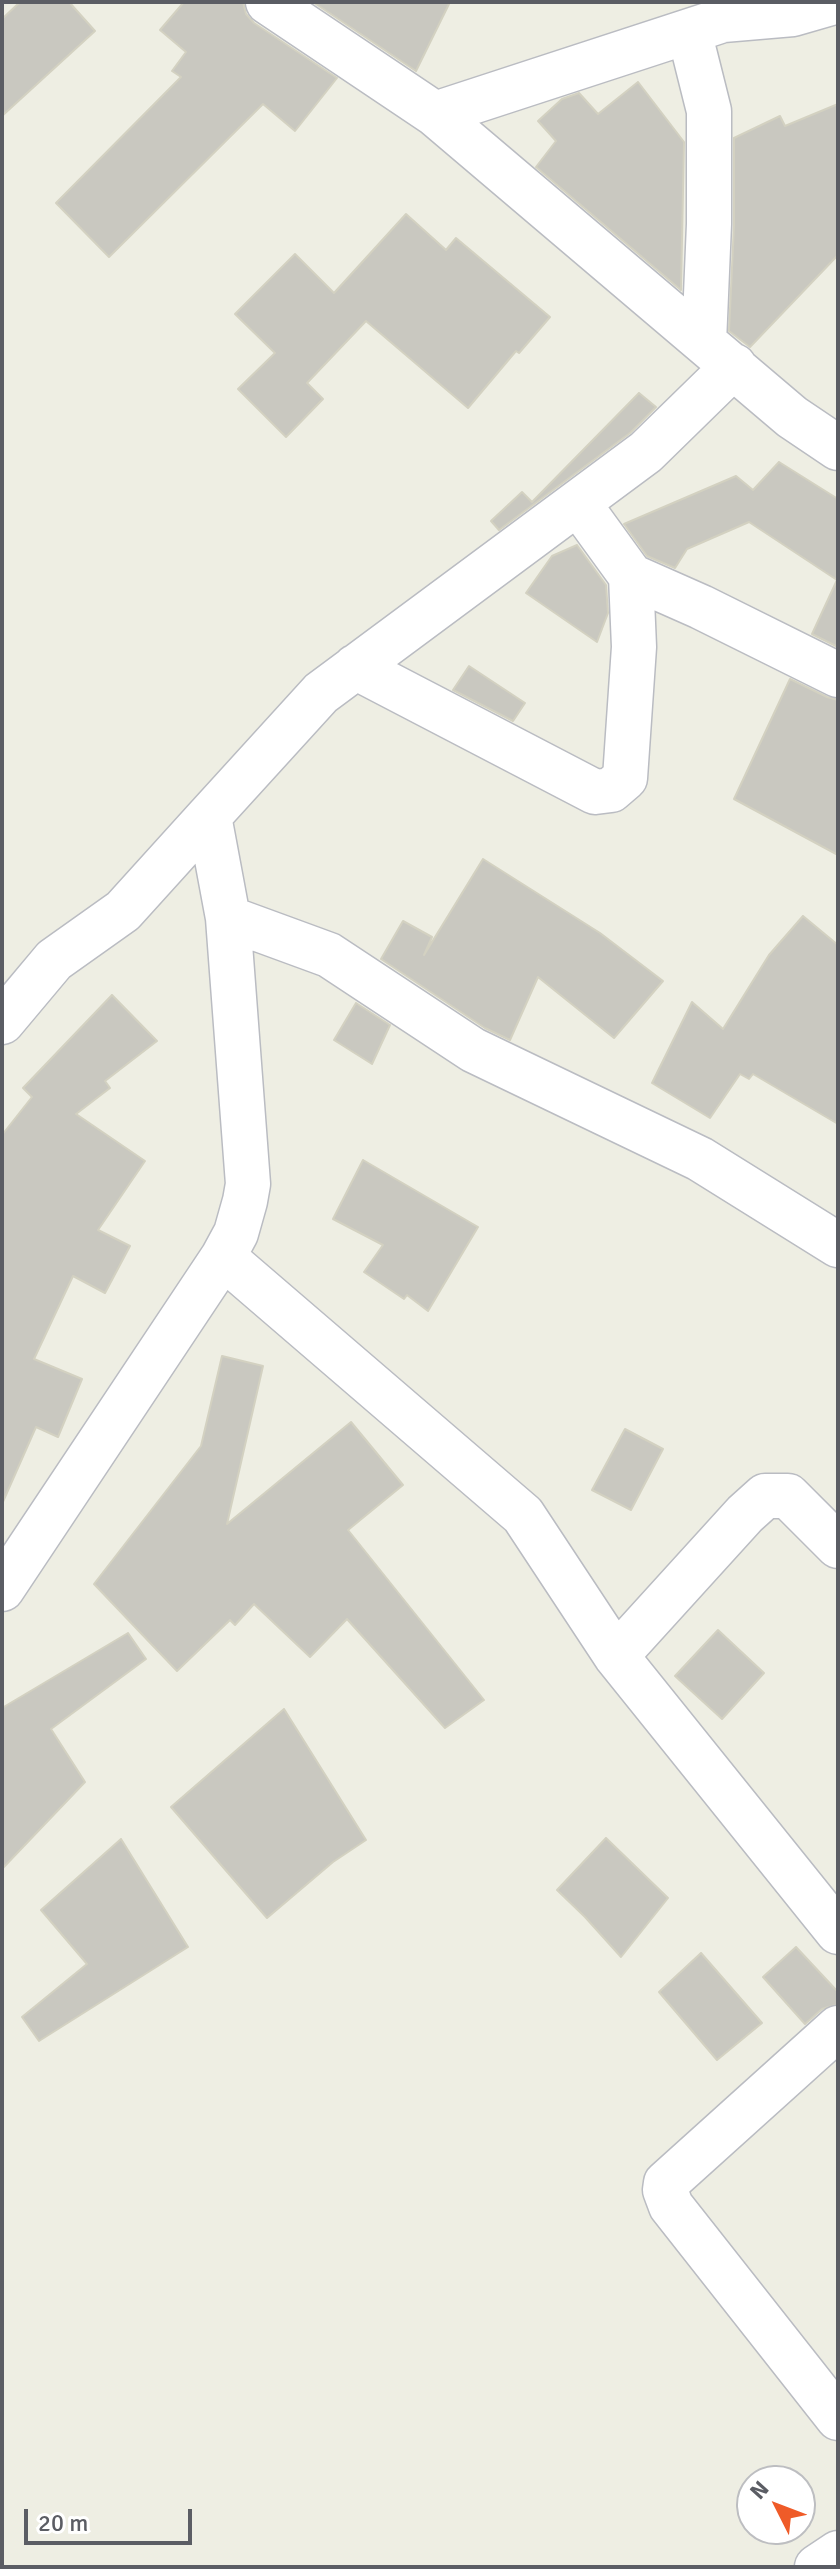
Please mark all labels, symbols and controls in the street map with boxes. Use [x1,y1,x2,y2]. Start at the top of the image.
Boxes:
north arrow [736,2465,816,2545]
text: N [744,2475,774,2505]
scale bar [28,2493,196,2543]
text: 20 m [38,2508,88,2538]

